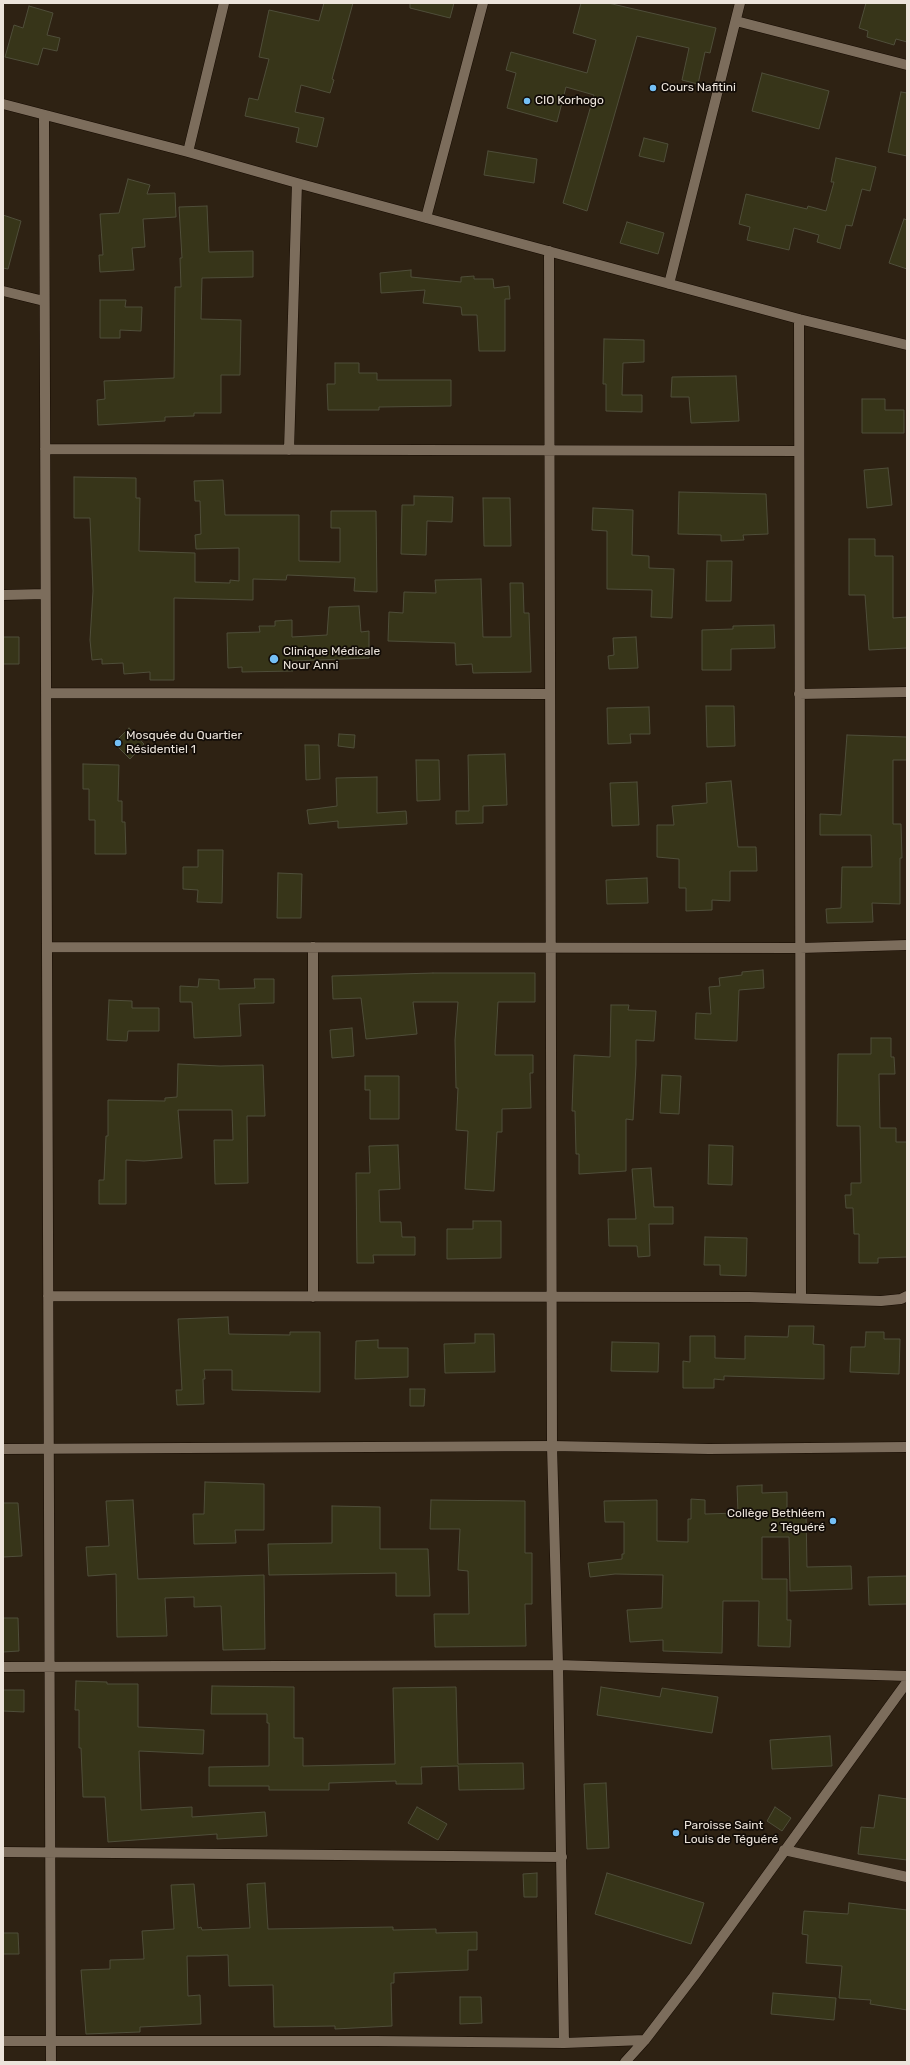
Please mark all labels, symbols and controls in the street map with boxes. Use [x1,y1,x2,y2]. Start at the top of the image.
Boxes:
place label: Cours Nafitini [661,81,736,95]
marker: Cours Nafitini [648,83,658,93]
place label: CIO Korhogo [535,94,604,108]
marker: CIO Korhogo [522,96,532,106]
place label: Clinique Médicale Nour Anni [283,645,380,673]
marker: Clinique Médicale Nour Anni [268,653,280,665]
place label: Mosquée du Quartier Résidentiel 1 [126,729,242,757]
marker: Mosquée du Quartier Résidentiel 1 [113,738,123,748]
place label: Collège Bethléem 2 Téguéré [727,1507,825,1535]
marker: Collège Bethléem 2 Téguéré [828,1516,838,1526]
place label: Paroisse Saint Louis de Téguéré [684,1819,778,1847]
marker: Paroisse Saint Louis de Téguéré [671,1828,681,1838]

